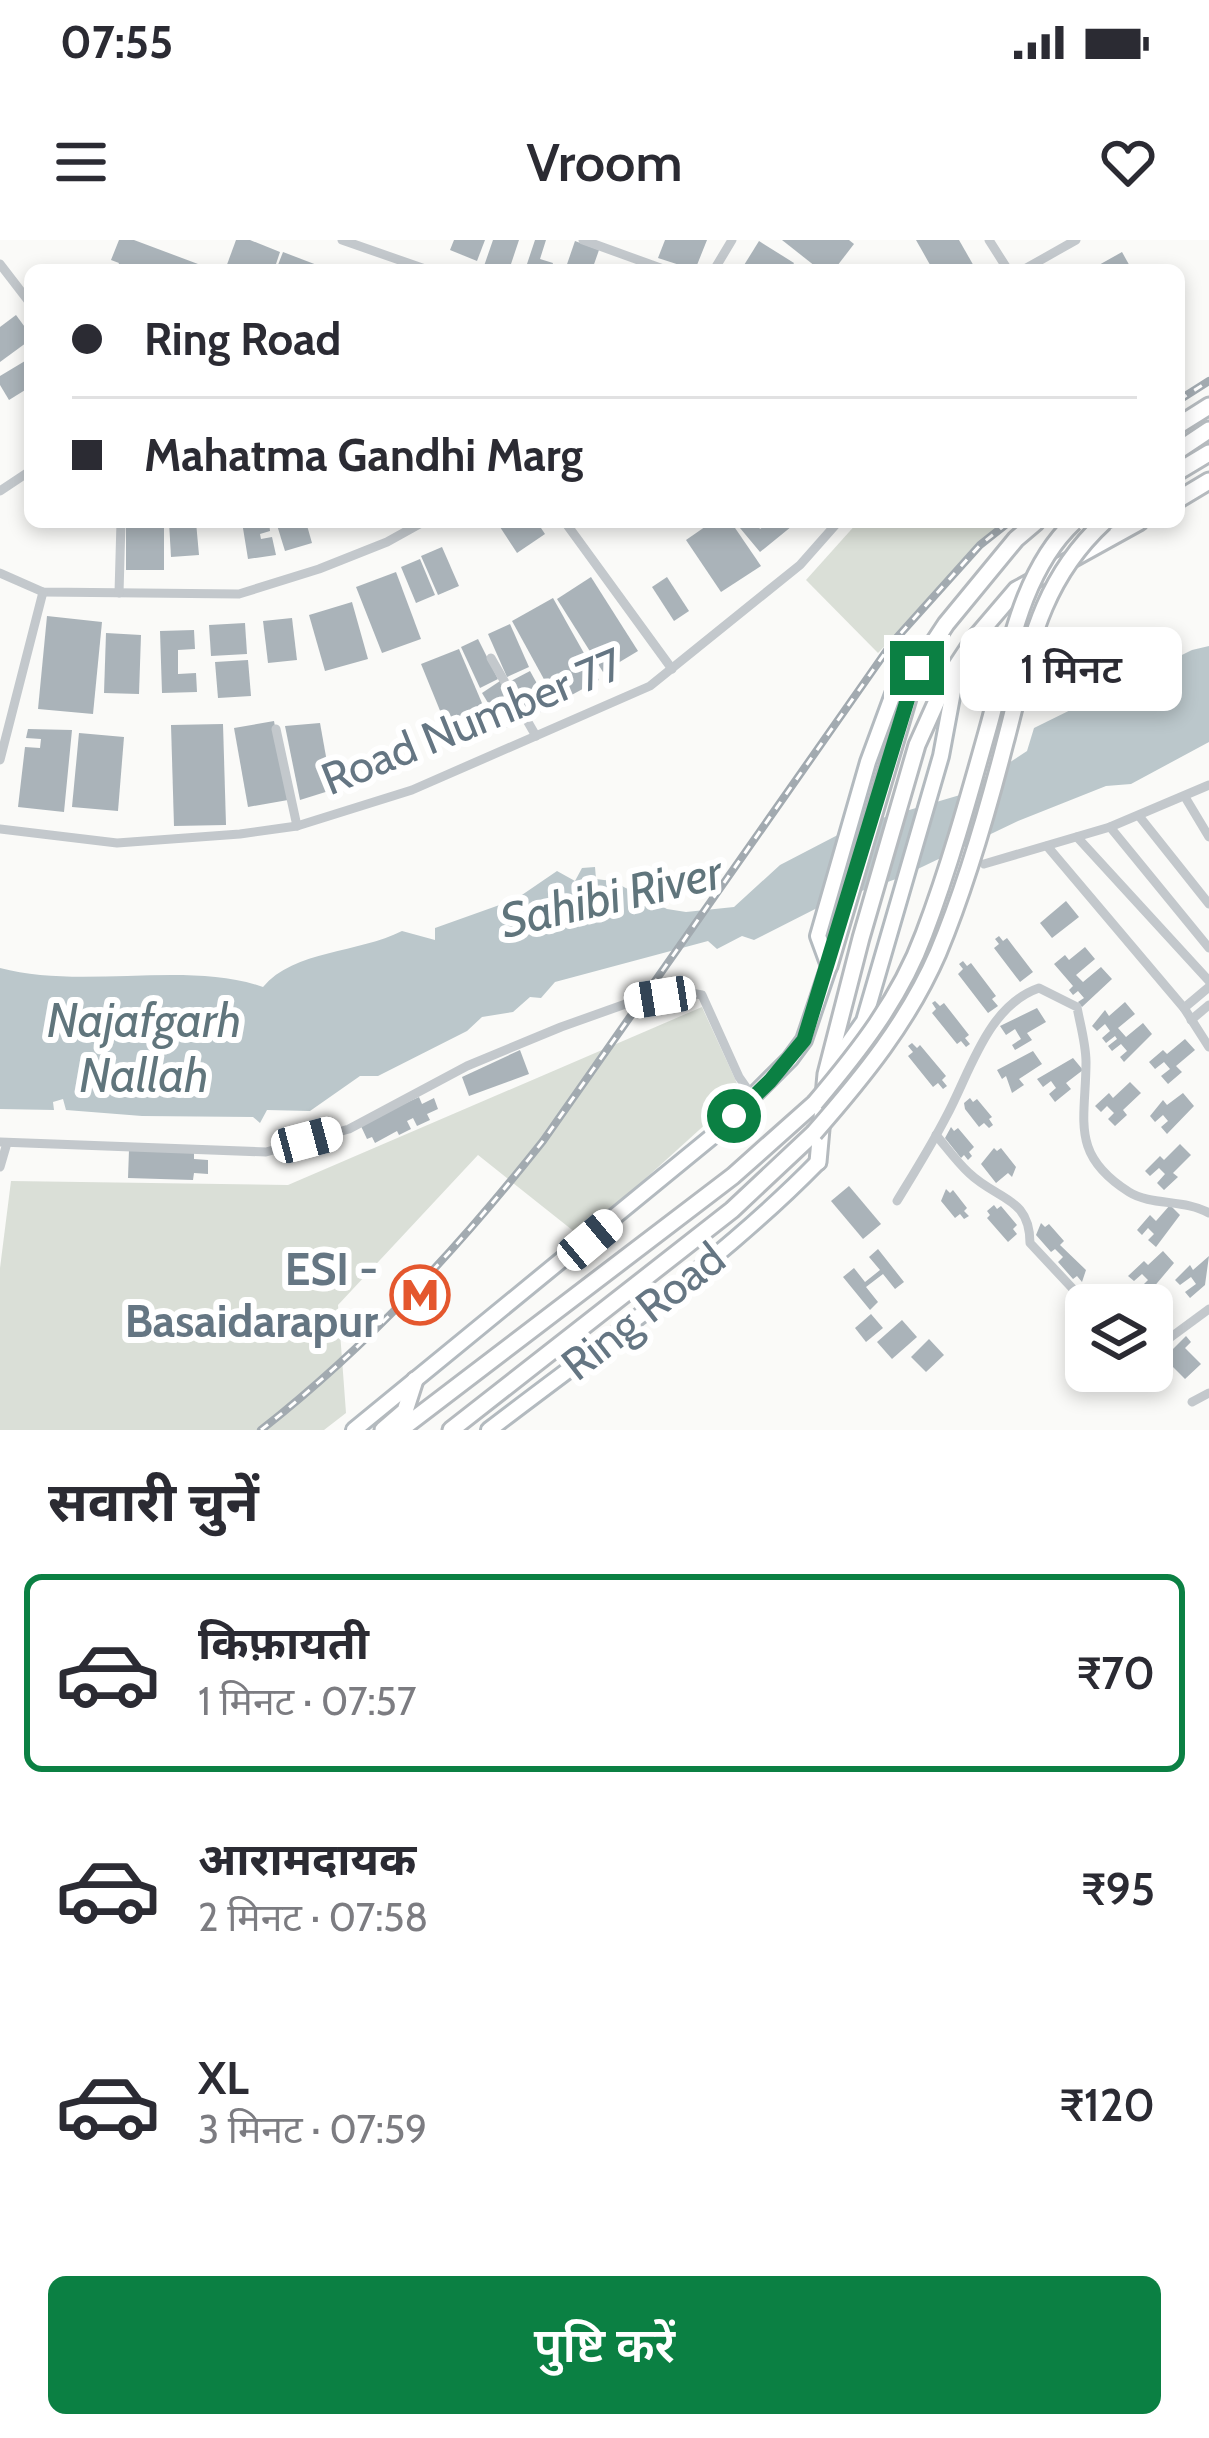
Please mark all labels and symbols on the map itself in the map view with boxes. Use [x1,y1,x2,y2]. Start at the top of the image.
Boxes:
callout: 1 मिनट [959,626,1181,710]
street label: Road Number 77 [314,636,631,806]
route end [890,641,944,695]
water label: Sahibi River [494,842,730,950]
car [622,974,698,1020]
water label: Najafgarh Nallah [47,991,241,1104]
route start [707,1089,761,1143]
car [268,1113,346,1167]
car [551,1203,629,1277]
street label: Ring Road [551,1231,735,1391]
place label: ESI - Basaidarapur [125,1242,378,1348]
metro station icon: ESI - Basaidarapur [389,1264,451,1326]

